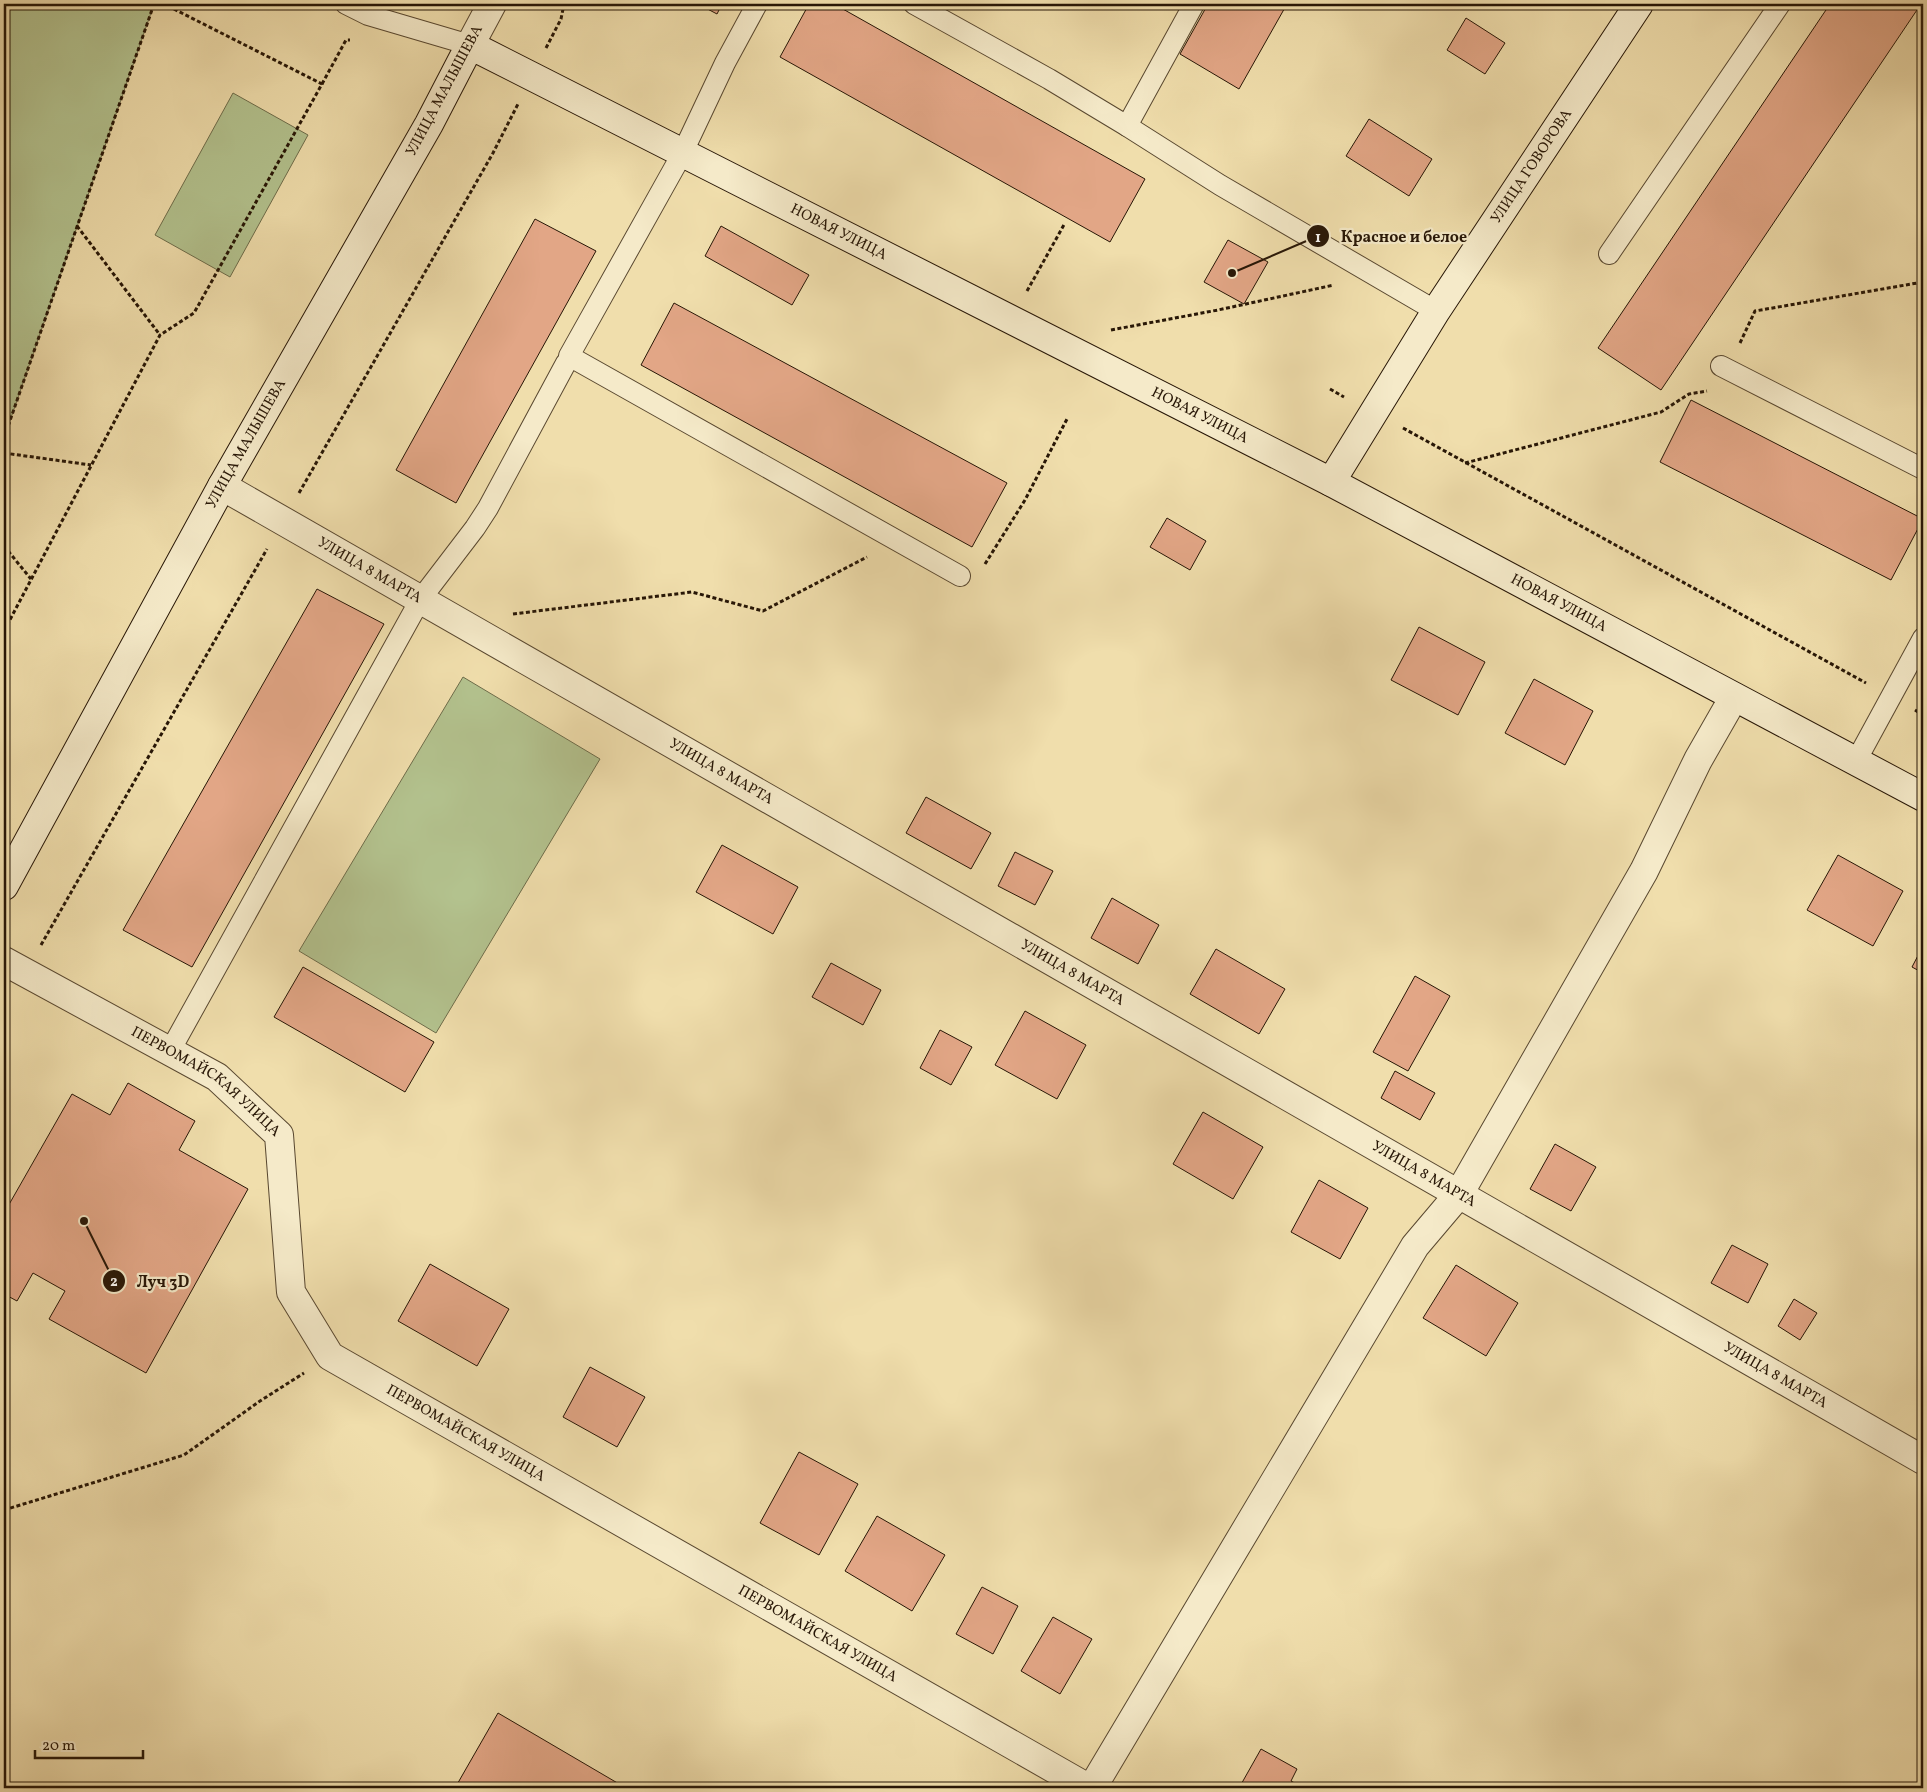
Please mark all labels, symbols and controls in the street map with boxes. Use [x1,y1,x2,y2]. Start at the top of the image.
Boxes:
street label: УЛИЦА МАЛЫШЕВА [401,21,489,160]
street label: УЛИЦА ГОВОРОВА [1486,105,1577,228]
street label: НОВАЯ УЛИЦА [787,199,891,266]
callout: Красное и белое [1305,221,1477,252]
text: Красное и белое [1341,227,1467,249]
text: 1 [1315,228,1321,249]
street label: УЛИЦА МАЛЫШЕВА [201,375,292,513]
street label: НОВАЯ УЛИЦА [1148,382,1252,449]
street label: УЛИЦА 8 МАРТА [313,532,426,609]
street label: НОВАЯ УЛИЦА [1507,569,1611,638]
street label: УЛИЦА 8 МАРТА [665,734,777,810]
street label: УЛИЦА 8 МАРТА [1016,935,1129,1011]
street label: ПЕРВОМАЙСКАЯ УЛИЦА [127,1022,285,1142]
street label: УЛИЦА 8 МАРТА [1368,1136,1480,1213]
callout: Луч 3D [101,1265,199,1296]
text: 2 [110,1272,118,1293]
text: Луч 3D [137,1272,189,1294]
street label: УЛИЦА 8 МАРТА [1719,1337,1832,1414]
street label: ПЕРВОМАЙСКАЯ УЛИЦА [382,1380,550,1487]
street label: ПЕРВОМАЙСКАЯ УЛИЦА [734,1580,901,1688]
scale bar [35,1727,142,1759]
text: 20 m [42,1736,75,1757]

